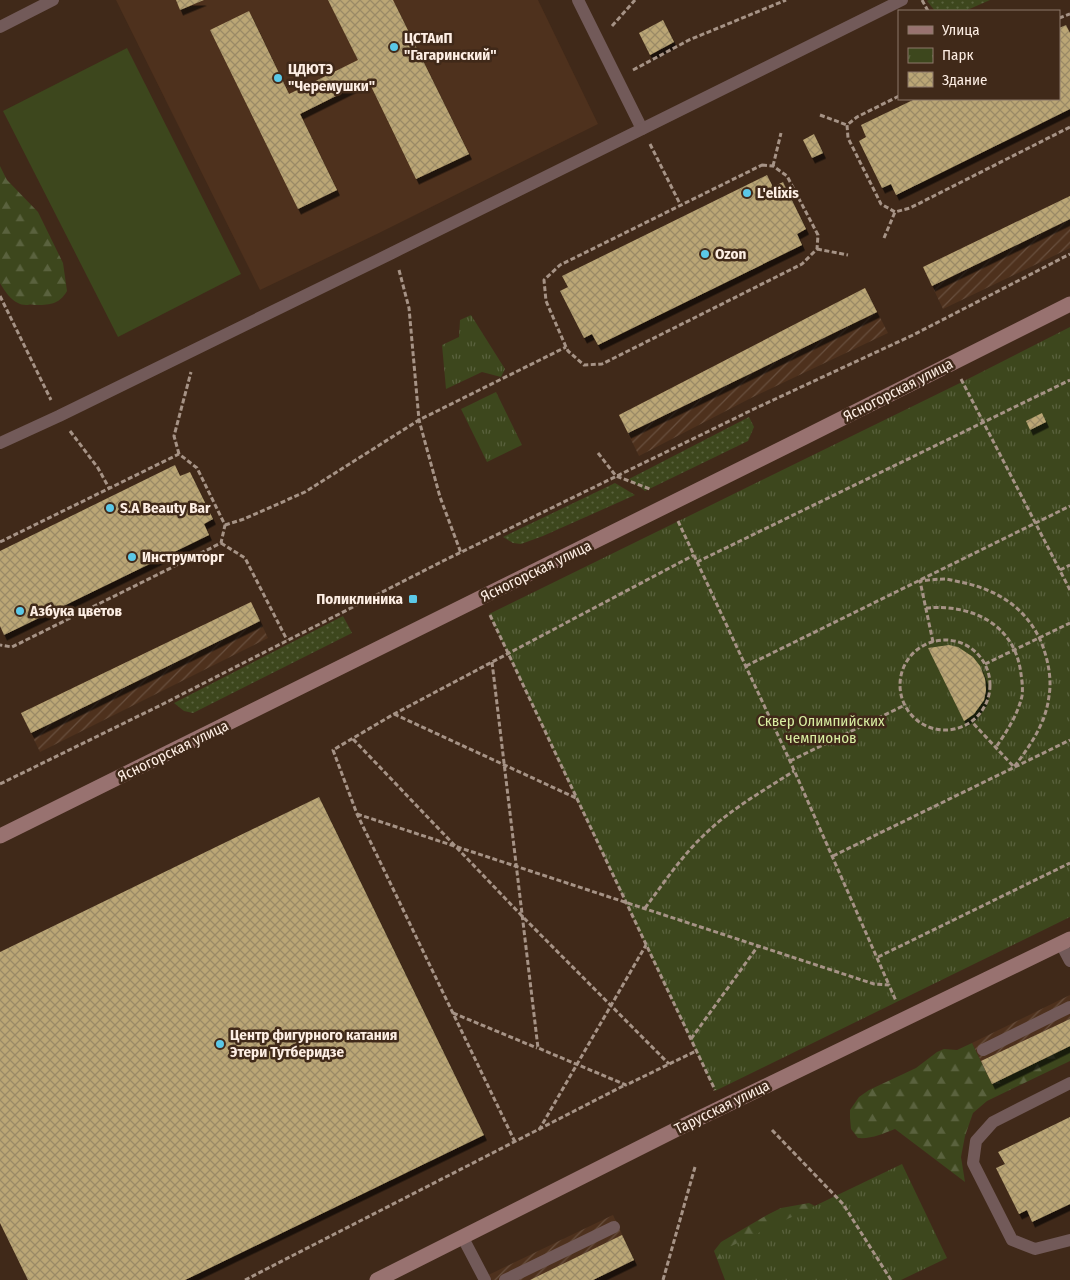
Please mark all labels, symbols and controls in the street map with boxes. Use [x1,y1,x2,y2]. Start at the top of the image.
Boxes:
legend [898,10,1060,100]
text: Улица [941,21,980,39]
place label: ЦСТАиП "Гагаринский" [404,29,497,64]
marker: ЦСТАиП "Гагаринский" [388,41,400,53]
text: Парк [942,46,973,64]
place label: ЦДЮТЭ "Черемушки" [288,60,375,95]
text: Здание [942,71,988,89]
marker: ЦДЮТЭ "Черемушки" [272,72,284,84]
place label: L'elixis [757,184,799,202]
marker: L'elixis [741,187,753,199]
place label: Ozon [715,245,746,263]
marker: Ozon [699,248,711,260]
street label: Ясногорская улица [840,355,956,425]
place label: S.A Beauty Bar [120,499,211,517]
marker: S.A Beauty Bar [104,502,116,514]
street label: Ясногорская улица [478,536,594,606]
place label: Инструмторг [142,548,224,566]
marker: Инструмторг [126,551,138,563]
place label: Поликлиника [316,590,404,608]
marker: Поликлиника [407,593,419,605]
place label: Азбука цветов [29,602,123,620]
marker: Азбука цветов [14,605,26,617]
park label: Сквер Олимпийских чемпионов [757,712,885,747]
street label: Ясногорская улица [115,716,231,786]
place label: Центр фигурного катания Этери Тутберидзе [230,1026,397,1061]
marker: Центр фигурного катания Этери Тутберидзе [214,1038,226,1050]
street label: Тарусская улица [672,1076,772,1138]

